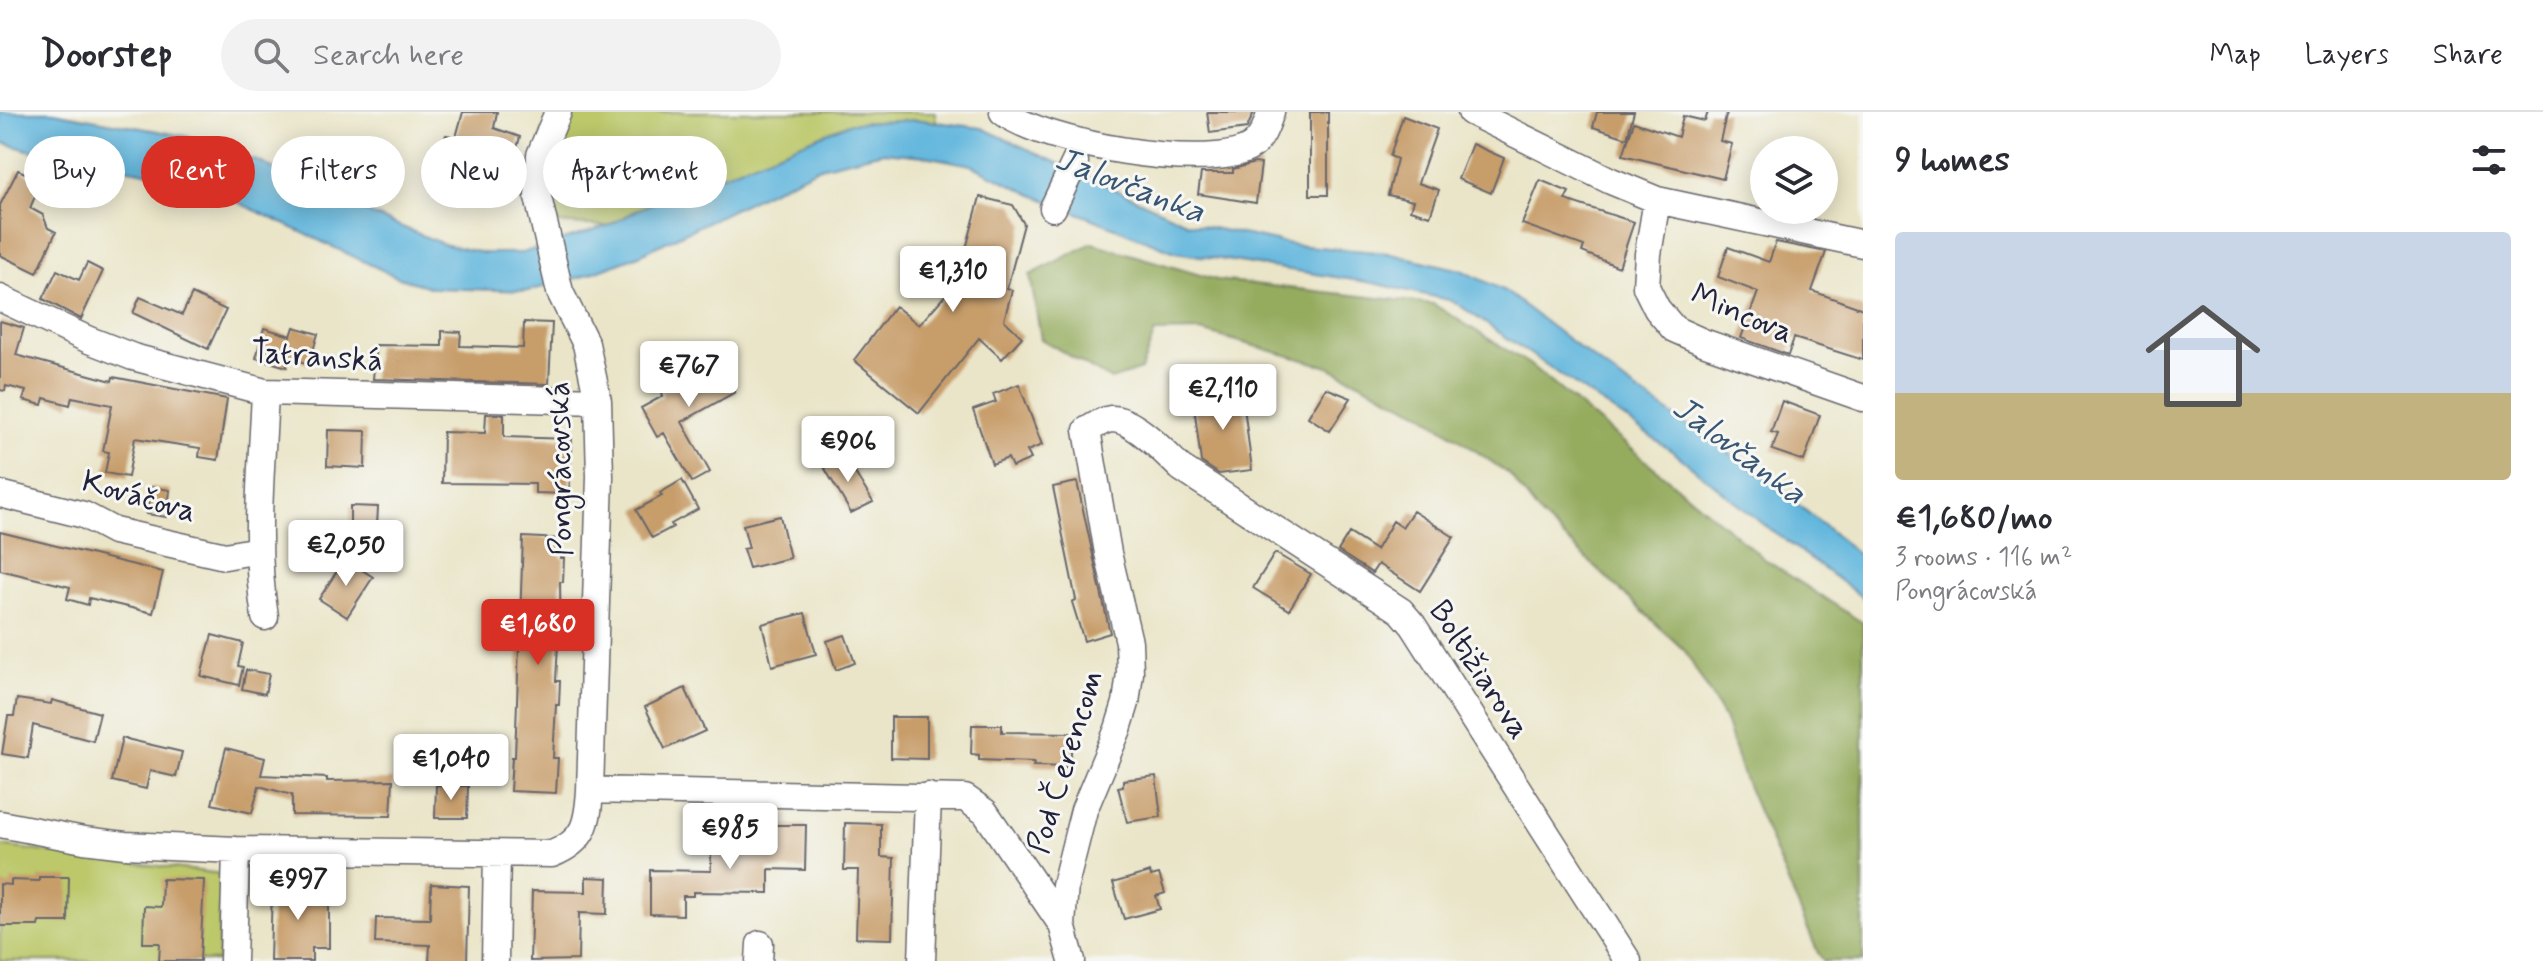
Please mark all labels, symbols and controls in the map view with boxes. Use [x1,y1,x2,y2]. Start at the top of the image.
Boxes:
search box [221,19,781,91]
text: Doorstep [40,31,173,80]
icon: search [249,33,293,77]
text: Search here [313,36,464,75]
text: Map [2210,37,2261,74]
text: Layers [2305,37,2389,74]
text: Share [2433,37,2503,74]
chip: Buy [24,136,125,208]
chip: Rent [141,136,255,208]
chip: Filters [271,136,405,208]
chip: New [421,136,527,208]
chip: Apartment [543,136,727,208]
map controls [1750,136,1838,224]
button: layers [1750,136,1838,224]
water label: Jalovčanka [1049,137,1211,235]
text: 9 homes [1895,138,2010,183]
icon: filters [2467,138,2511,182]
pin: €1,310 [888,246,1018,314]
text: €1,310 [918,255,988,289]
street label: Mincova [1684,274,1800,354]
icon: home [2131,284,2275,428]
street label: Tatranská [250,331,384,383]
pin: €767 [642,341,736,409]
text: €767 [658,350,720,384]
pin: €2,110 [1158,364,1288,432]
text: €2,110 [1187,373,1259,407]
street label: Pongrácovská [538,381,586,557]
water label: Jalovčanka [1663,386,1815,516]
pin: €906 [801,416,895,484]
text: €906 [820,425,876,459]
street label: Kováčova [77,461,201,533]
text: €1,680/mo [1895,496,2052,541]
pin: €2,050 [281,520,411,588]
text: €2,050 [306,529,386,563]
text: 3 rooms · 116 m² [1895,541,2072,575]
text: Pongrácovská [1895,575,2037,609]
street label: Boltižiarova [1418,592,1540,748]
pin: €1,680 [473,599,603,667]
text: €1,680 [499,608,577,642]
street label: Pod Čerencom [1018,665,1114,859]
pin: €1,040 [386,734,516,802]
text: €1,040 [411,743,491,777]
pin: €985 [683,803,777,871]
text: €985 [701,812,759,846]
pin: €997 [251,854,345,922]
text: €997 [268,863,328,897]

